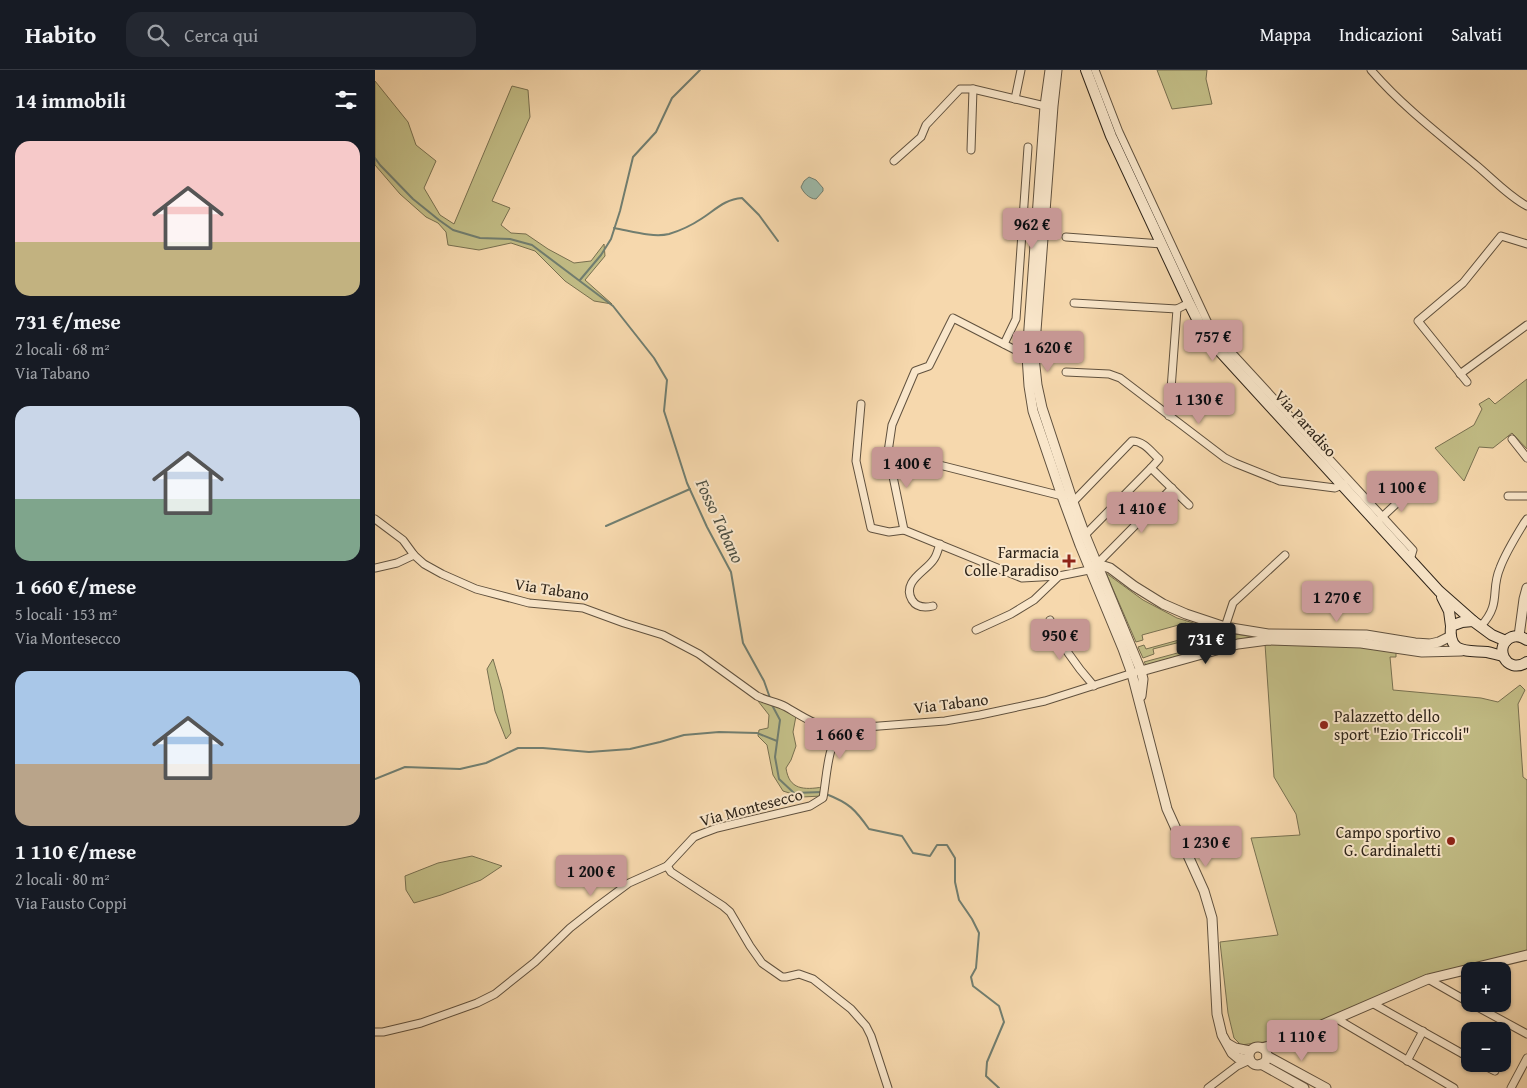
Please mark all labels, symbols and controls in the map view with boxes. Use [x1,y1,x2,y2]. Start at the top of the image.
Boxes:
search box [126,12,476,57]
text: Habito [25,17,96,52]
icon: search [144,21,172,49]
text: Cerca qui [184,21,258,49]
text: Mappa [1260,21,1311,48]
text: Indicazioni [1339,21,1423,48]
text: Salvati [1451,21,1502,48]
text: 14 immobili [15,85,126,116]
icon: filters [332,86,360,114]
icon: home [143,173,233,263]
pin: 962 € [997,208,1067,250]
text: 962 € [1014,212,1050,236]
text: 731 €/mese [15,306,121,337]
pin: 757 € [1178,320,1248,362]
text: 757 € [1195,324,1231,348]
pin: 1 620 € [1002,330,1094,373]
text: 1 620 € [1024,335,1072,359]
text: 2 locali · 68 m² [15,337,110,361]
text: Via Tabano [15,361,90,385]
pin: 1 130 € [1153,382,1245,425]
street label: Via Paradiso [1269,384,1343,462]
text: 1 130 € [1175,387,1223,411]
icon: home [143,438,233,528]
pin: 1 400 € [861,446,953,489]
text: 1 400 € [883,451,931,475]
pin: 1 100 € [1356,470,1448,513]
water label: Fosso Tabano [689,473,752,568]
text: 1 100 € [1378,475,1426,499]
pin: 1 410 € [1096,492,1188,534]
text: 1 410 € [1118,496,1166,520]
place label: Farmacia Colle Paradiso [964,540,1059,582]
marker: Farmacia Colle Paradiso [1063,555,1075,567]
text: 1 660 €/mese [15,571,136,602]
street label: Via Tabano [513,571,591,607]
pin: 1 270 € [1291,580,1383,623]
text: 1 270 € [1313,585,1361,609]
text: 5 locali · 153 m² [15,602,117,626]
pin: 950 € [1025,618,1095,661]
pin: 731 € [1171,622,1241,665]
text: 950 € [1042,623,1078,647]
text: Via Montesecco [15,626,121,650]
text: 731 € [1188,627,1224,651]
street label: Via Tabano [912,687,990,719]
icon: home [143,703,233,793]
place label: Palazzetto dello sport "Ezio Triccoli" [1334,704,1470,746]
pin: 1 660 € [794,718,886,760]
marker: Palazzetto dello sport "Ezio Triccoli" [1318,719,1330,731]
text: 1 660 € [816,722,864,746]
street label: Via Montesecco [697,782,805,832]
place label: Campo sportivo G. Cardinaletti [1336,820,1442,862]
pin: 1 230 € [1160,826,1252,868]
text: 1 230 € [1182,830,1230,854]
marker: Campo sportivo G. Cardinaletti [1445,835,1457,847]
text: 1 110 €/mese [15,836,136,867]
pin: 1 200 € [545,854,637,897]
text: 1 200 € [567,859,615,883]
text: 2 locali · 80 m² [15,867,110,891]
text: Via Fausto Coppi [15,891,127,915]
map controls [1461,962,1511,1072]
button: + [1461,962,1511,1012]
pin: 1 110 € [1256,1020,1348,1062]
button: − [1461,1022,1511,1072]
text: 1 110 € [1278,1024,1326,1048]

